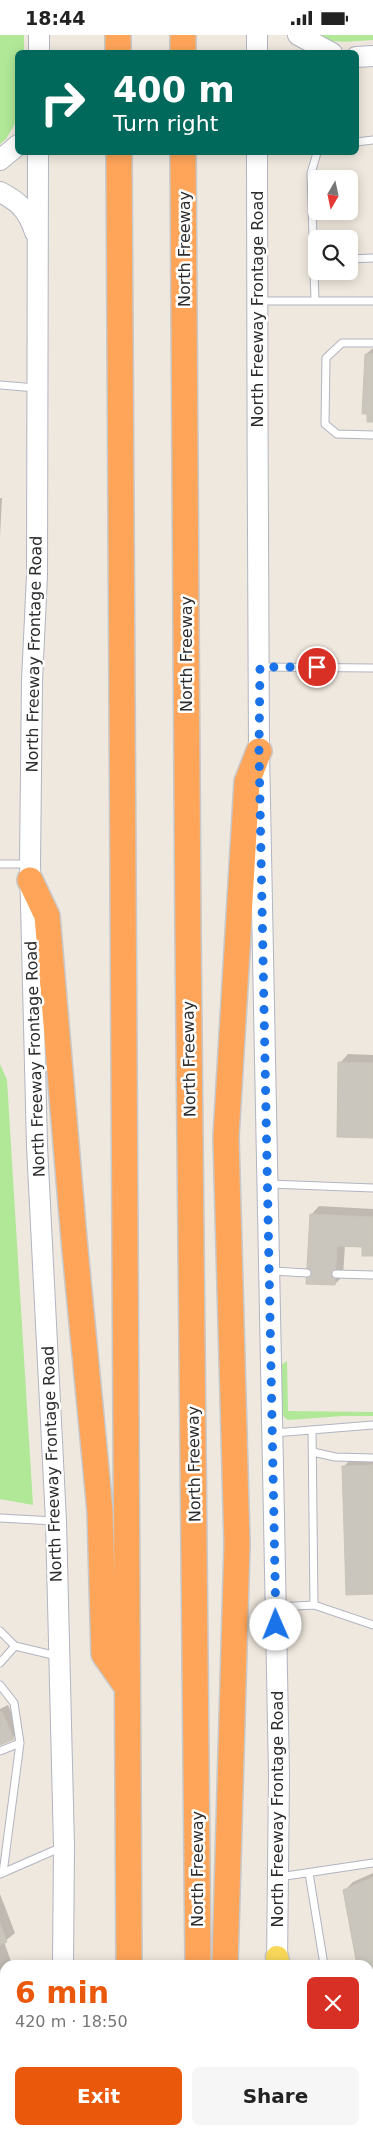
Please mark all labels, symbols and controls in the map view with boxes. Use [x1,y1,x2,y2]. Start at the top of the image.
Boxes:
text: 18:44 [25,7,85,29]
icon: right [30,70,95,135]
text: 400 m [113,70,235,110]
text: Turn right [113,111,218,136]
north arrow [308,170,358,220]
map controls [308,170,358,280]
street label: North Freeway [175,191,194,307]
street label: North Freeway Frontage Road [248,191,267,427]
button: search [308,230,358,280]
street label: North Freeway Frontage Road [22,535,46,773]
street label: North Freeway [177,596,196,712]
pin [296,646,338,688]
icon: arrive [303,653,331,681]
street label: North Freeway Frontage Road [21,940,49,1178]
street label: North Freeway [178,1001,200,1117]
street label: North Freeway Frontage Road [38,1345,66,1583]
street label: North Freeway [183,1406,205,1522]
position arrow [249,1598,301,1650]
street label: North Freeway Frontage Road [268,1691,287,1927]
street label: North Freeway [188,1811,207,1927]
text: 6 min [15,1975,109,2010]
button: close [307,1977,359,2029]
text: 420 m · 18:50 [15,2012,128,2031]
button: Exit [15,2067,182,2125]
button: Share [192,2067,359,2125]

